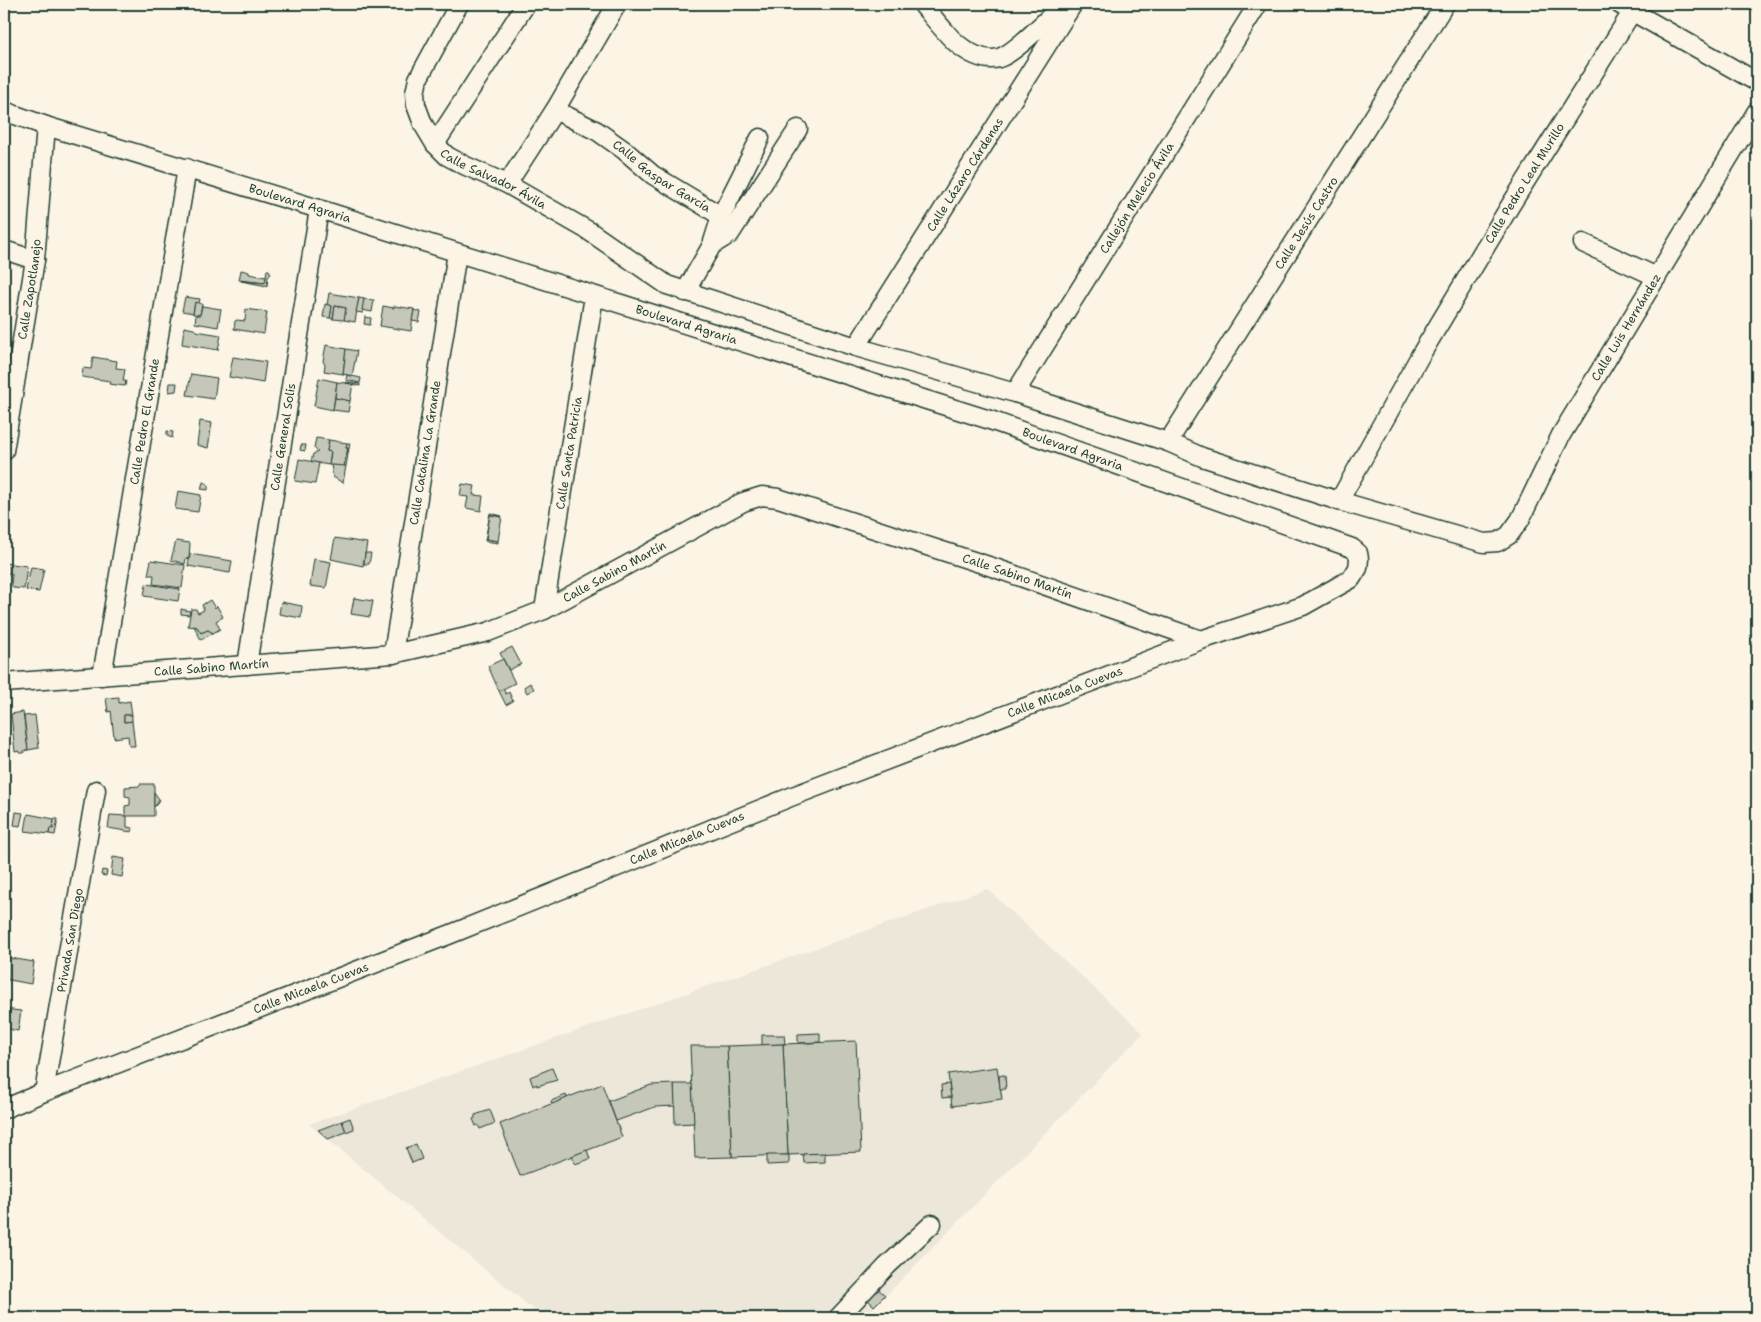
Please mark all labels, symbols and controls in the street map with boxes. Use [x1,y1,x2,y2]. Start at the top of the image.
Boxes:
street label: Calle Lázaro Cárdenas [923,115,1007,235]
street label: Calle Pedro Leal Murillo [1481,120,1568,247]
street label: Calle Gaspar García [609,136,714,216]
street label: Callejón Melecio Ávila [1096,139,1178,256]
street label: Calle Salvador Ávila [436,145,550,213]
street label: Calle Jesús Castro [1271,174,1342,272]
street label: Boulevard Agraria [247,180,353,227]
street label: Calle Zapotlanejo [14,238,45,341]
street label: Calle Luis Hernández [1588,271,1665,384]
street label: Boulevard Agraria [633,301,740,348]
street label: Calle Pedro El Grande [126,357,163,486]
street label: Calle Catalina La Grande [406,379,445,526]
street label: Calle General Solis [267,382,299,492]
street label: Calle Santa Patricia [552,395,586,511]
street label: Boulevard Agraria [1020,424,1126,475]
street label: Calle Sabino Martín [560,537,669,606]
street label: Calle Sabino Martín [960,550,1074,602]
street label: Calle Sabino Martín [153,655,269,680]
street label: Calle Micaela Cuevas [1005,663,1125,721]
street label: Calle Micaela Cuevas [627,808,747,868]
street label: Privada San Diego [53,887,87,994]
street label: Calle Micaela Cuevas [251,959,371,1017]

